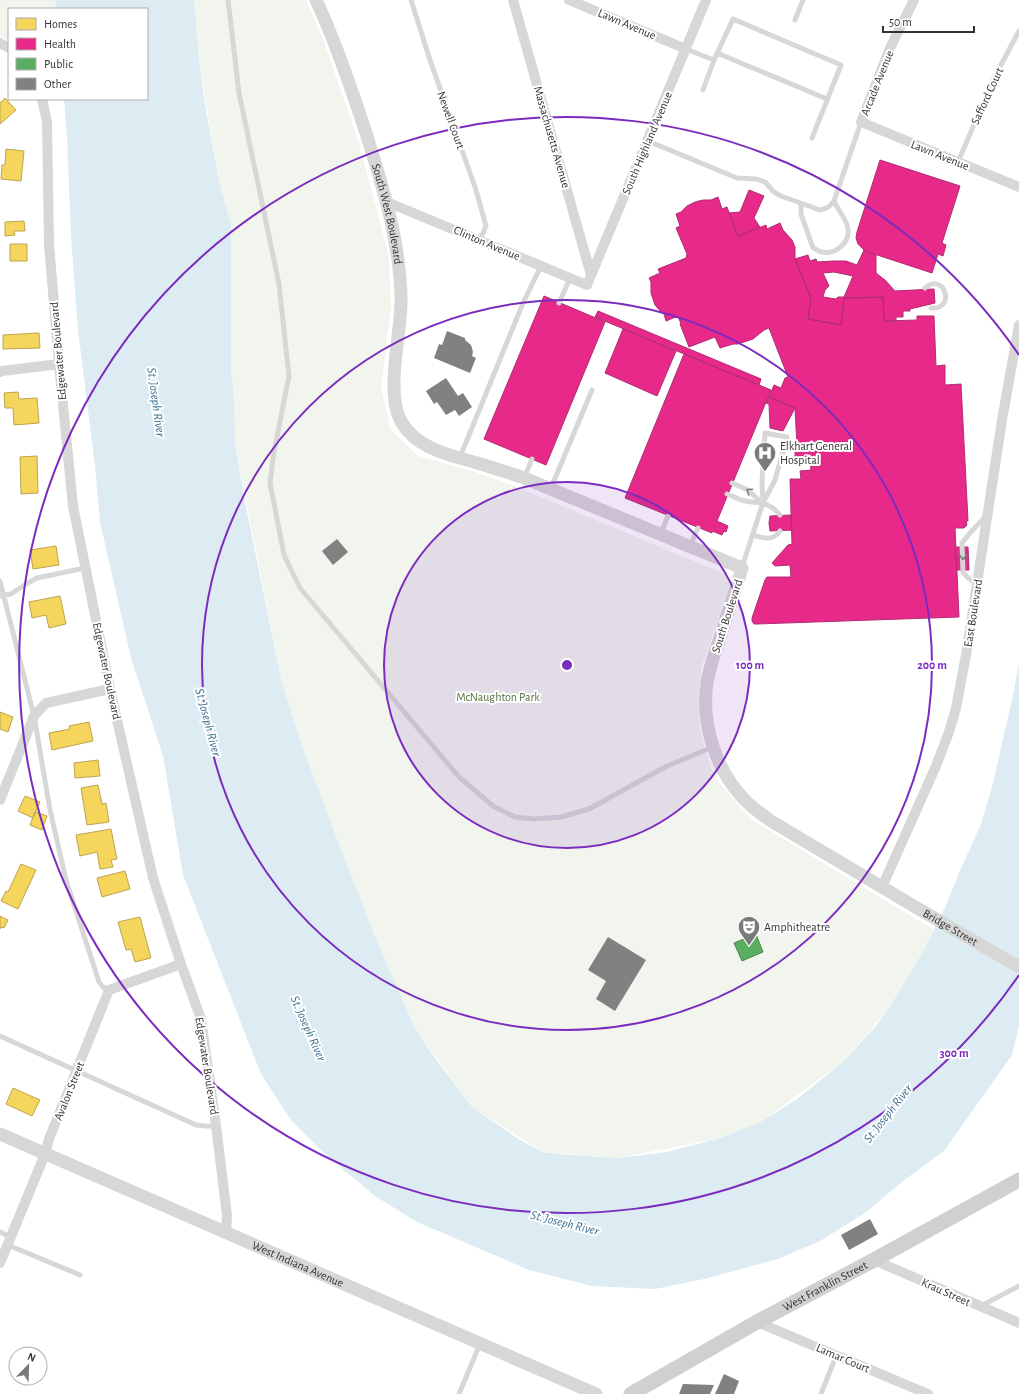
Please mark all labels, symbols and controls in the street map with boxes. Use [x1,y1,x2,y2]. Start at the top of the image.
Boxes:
street label: Lawn Avenue [596,6,658,42]
legend [8,8,148,100]
scale bar [883,8,974,34]
text: 50 m [889,16,912,28]
text: Homes [44,18,77,30]
text: Health [44,38,76,50]
street label: Arcade Avenue [858,49,896,117]
text: Public [44,58,73,70]
street label: Safford Court [969,66,1005,126]
text: Other [44,78,71,90]
street label: Massachusetts Avenue [532,85,572,189]
street label: Newell Court [435,90,467,151]
street label: South Highland Avenue [620,90,674,196]
street label: Lawn Avenue [909,138,971,172]
street label: South West Boulevard [370,162,405,265]
street label: Clinton Avenue [452,224,522,262]
street label: Edgewater Boulevard [48,301,68,401]
water label: St. Joseph River [144,367,167,439]
hospital icon: Elkhart General Hospital [752,440,778,473]
place label: Elkhart General Hospital [780,440,852,466]
one-way arrow [746,489,753,496]
one-way arrow [959,554,967,560]
street label: South Boulevard [709,578,745,654]
street label: East Boulevard [962,578,984,648]
street label: Edgewater Boulevard [91,621,123,721]
centre of rings [560,658,574,672]
text: 100 m [736,659,764,671]
text: 200 m [917,659,947,671]
water label: St. Joseph River [192,687,223,759]
park label: McNaughton Park [456,691,540,703]
street label: Bridge Street [921,907,980,948]
theatre icon: Amphitheatre [736,914,762,947]
place label: Amphitheatre [764,921,830,933]
water label: St. Joseph River [287,994,328,1064]
street label: Edgewater Boulevard [193,1016,221,1116]
text: 300 m [939,1047,969,1059]
street label: Avalon Street [52,1060,86,1122]
water label: St. Joseph River [862,1082,915,1146]
water label: St. Joseph River [529,1209,601,1238]
street label: West Indiana Avenue [250,1239,346,1289]
street label: West Franklin Street [781,1259,869,1313]
street label: Krau Street [920,1276,972,1308]
street label: Lamar Court [814,1341,872,1375]
north arrow [8,1346,48,1386]
text: N [26,1351,37,1364]

